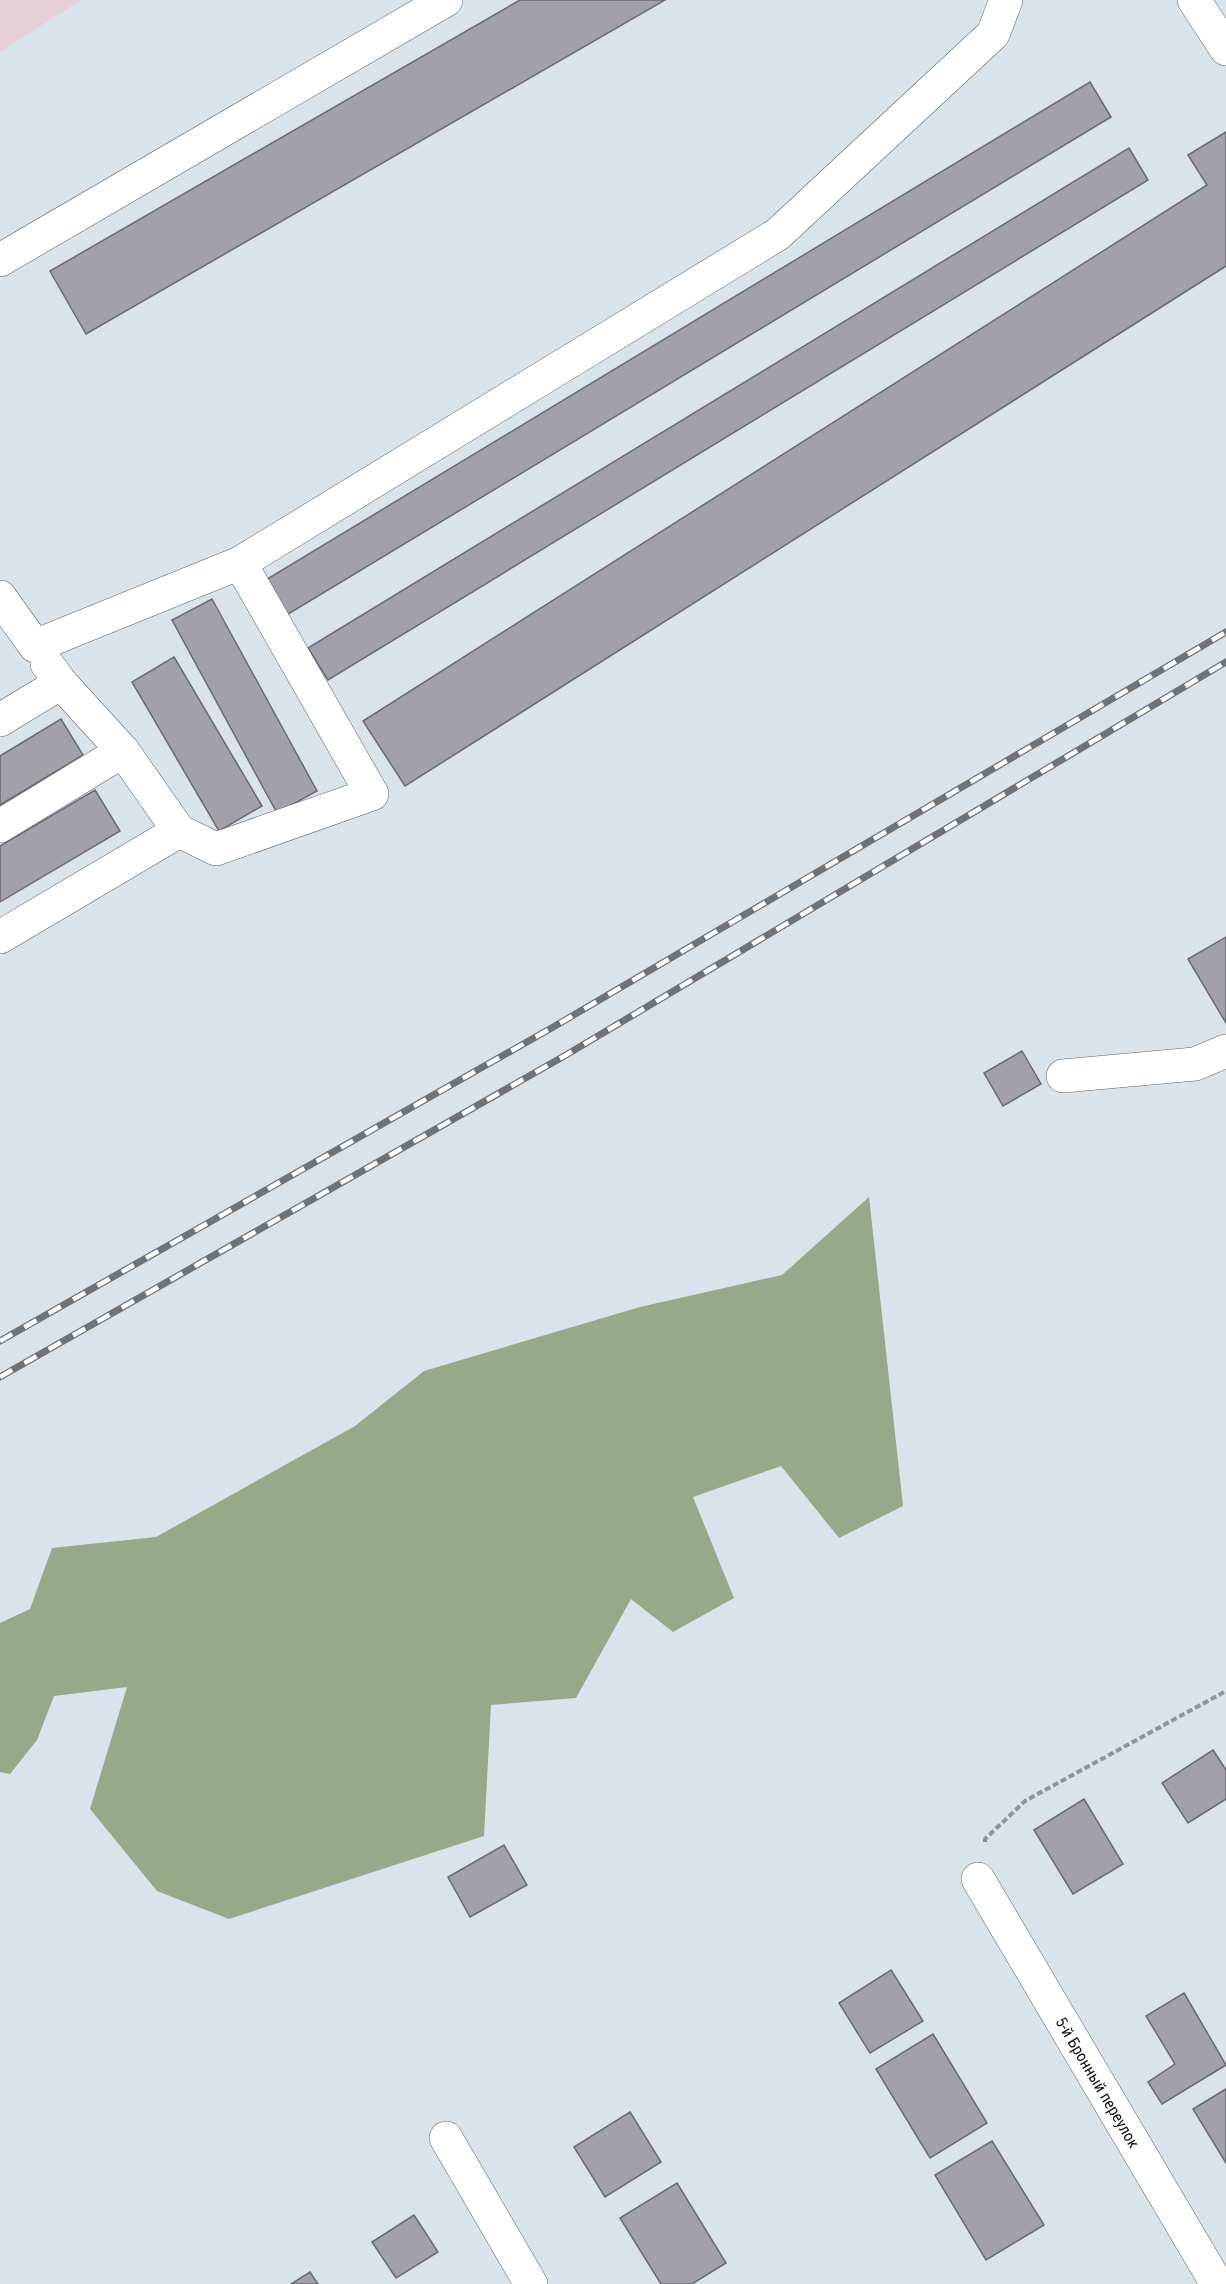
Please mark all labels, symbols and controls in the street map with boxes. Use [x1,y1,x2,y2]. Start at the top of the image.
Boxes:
street label: 5-й Бронный переулок [1052,2013,1144,2151]

